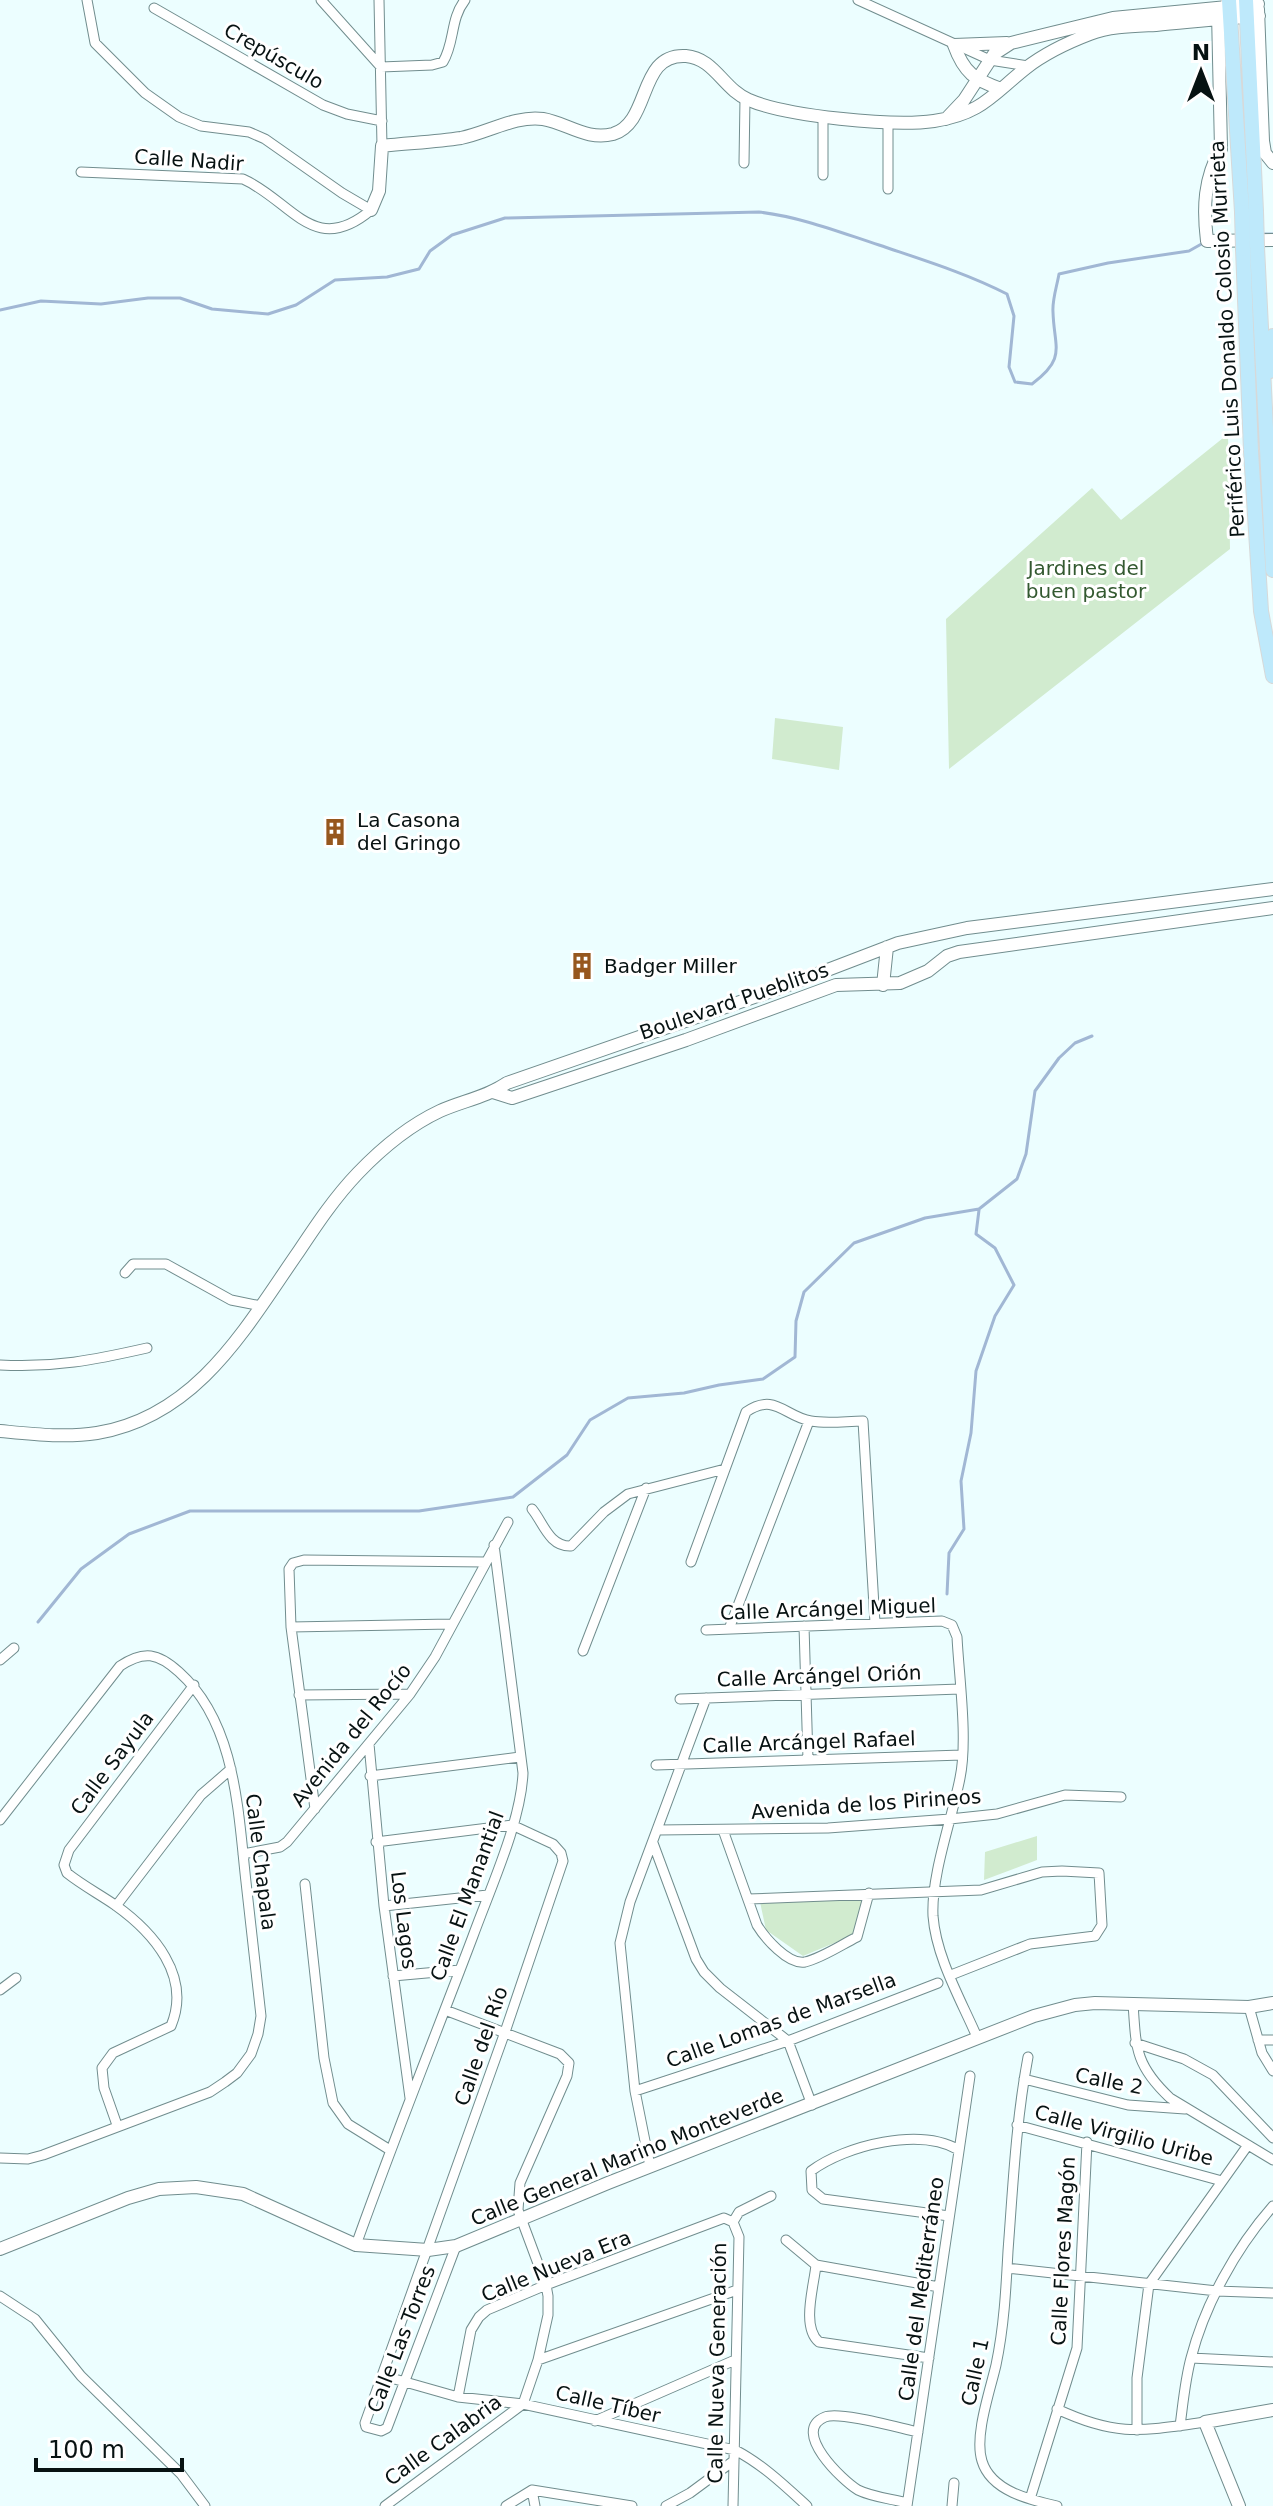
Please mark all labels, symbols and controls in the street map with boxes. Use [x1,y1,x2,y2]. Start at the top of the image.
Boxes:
street label: Crepúsculo [220,18,328,94]
north arrow [1161,32,1241,112]
text: N [1192,40,1210,65]
street label: Periférico Luis Donaldo Colosio Murrieta [1205,140,1249,538]
street label: Calle Nadir [133,144,245,176]
park label: Jardines del buen pastor [1026,556,1147,603]
place label: La Casona del Gringo [357,808,461,855]
building icon: La Casona del Gringo [320,817,350,847]
building icon: Badger Miller [567,951,597,981]
place label: Badger Miller [604,954,737,978]
street label: Boulevard Pueblitos [636,957,832,1045]
street label: Calle Arcángel Miguel [719,1593,937,1625]
street label: Avenida del Rocío [286,1659,416,1811]
street label: Calle Arcángel Orión [716,1660,922,1692]
street label: Calle Sayula [65,1707,159,1819]
street label: Calle Arcángel Rafael [702,1726,916,1758]
street label: Avenida de los Pirineos [750,1784,982,1824]
street label: Calle Chapala [241,1792,281,1932]
street label: Calle El Manantial [425,1808,509,1984]
street label: Los Lagos [386,1870,422,1970]
street label: Calle Lomas de Marsella [663,1967,899,2073]
street label: Calle del Río [449,1983,513,2109]
street label: Calle 2 [1073,2063,1145,2099]
street label: Calle General Marino Monteverde [467,2083,787,2231]
street label: Calle Virgilio Uribe [1032,2100,1216,2170]
street label: Calle Flores Magón [1046,2156,1080,2346]
street label: Calle del Mediterráneo [893,2175,949,2403]
street label: Calle Nueva Era [478,2225,634,2307]
street label: Calle Nueva Generación [703,2242,731,2484]
street label: Calle Las Torres [362,2262,440,2416]
street label: Calle 1 [956,2336,994,2408]
street label: Calle Tíber [553,2380,664,2428]
street label: Calle Calabria [380,2390,506,2490]
scale bar [36,2422,182,2472]
text: 100 m [48,2436,125,2464]

